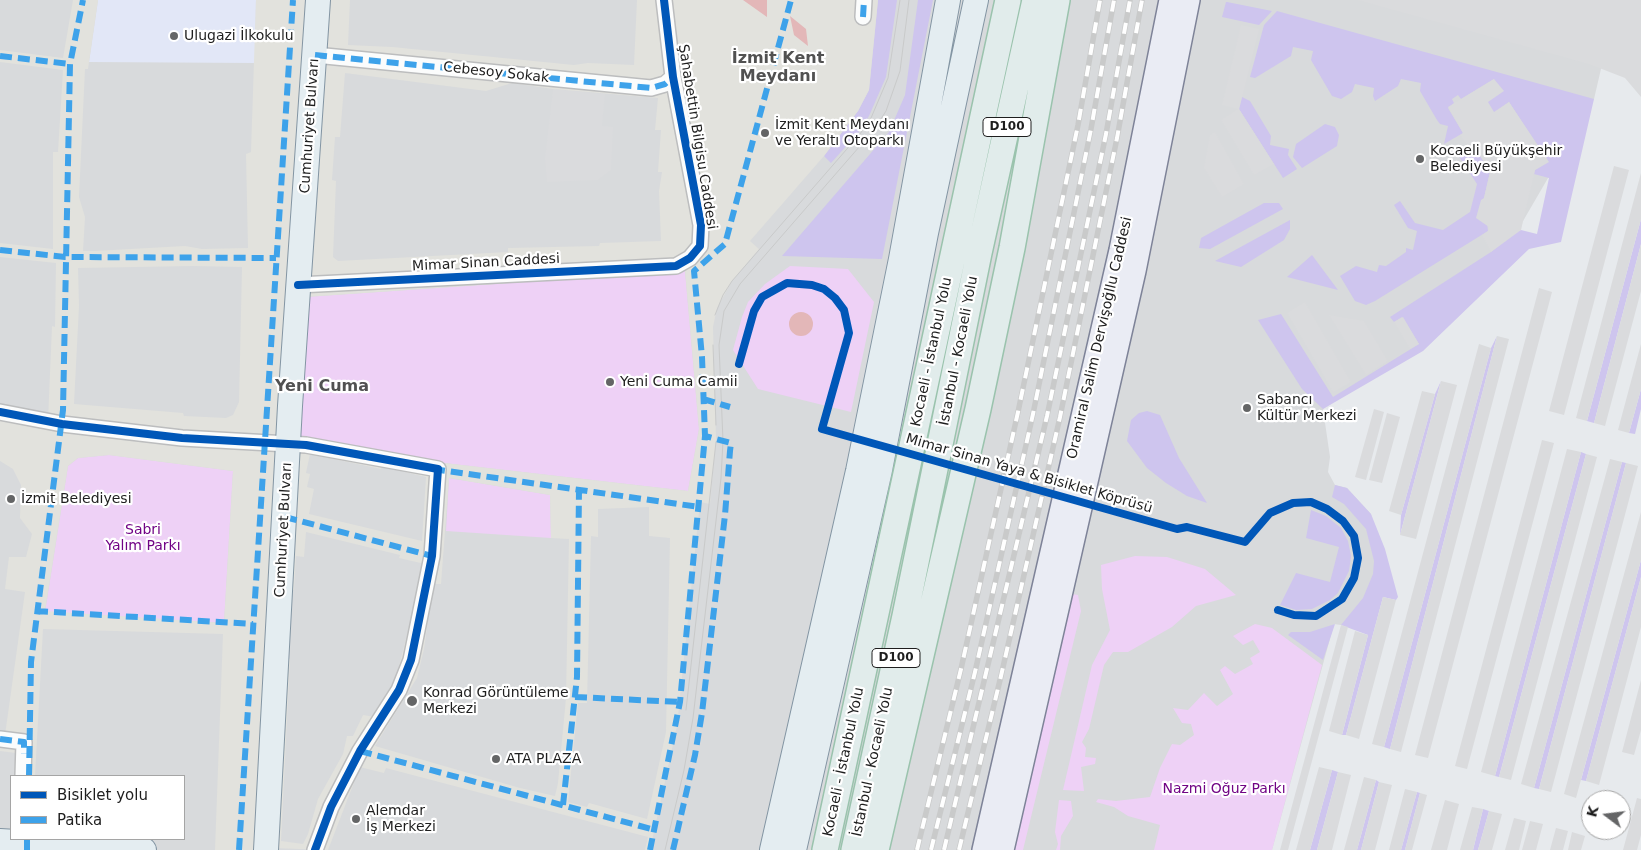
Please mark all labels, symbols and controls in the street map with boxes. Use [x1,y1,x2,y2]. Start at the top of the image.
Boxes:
place label: Ulugazi İlkokulu [184,28,294,44]
marker: Ulugazi İlkokulu [168,30,180,42]
street label: Şahabettin Bilgisu Caddesi [674,43,720,231]
district label: İzmit Kent Meydanı [732,49,824,87]
street label: Cumhuriyet Bulvarı [297,58,323,194]
street label: Cebesoy Sokak [442,59,550,87]
place label: İzmit Kent Meydanı ve Yeraltı Otoparkı [775,117,909,150]
road number: D100 [983,118,1031,136]
marker: İzmit Kent Meydanı ve Yeraltı Otoparkı [759,127,771,139]
place label: Kocaeli Büyükşehir Belediyesi [1430,143,1562,176]
marker: Kocaeli Büyükşehir Belediyesi [1414,153,1426,165]
street label: Oramiral Salim Dervişoğllu Caddesi [1064,215,1136,461]
street label: Mimar Sinan Caddesi [412,251,560,275]
street label: İstanbul - Kocaeli Yolu [936,275,982,427]
street label: Kocaeli - İstanbul Yolu [908,276,956,428]
place label: Yeni Cuma Camii [620,374,738,390]
marker: Yeni Cuma Camii [604,376,616,388]
district label: Yeni Cuma [275,377,369,397]
place label: Sabancı Kültür Merkezi [1257,392,1357,424]
marker: Sabancı Kültür Merkezi [1241,402,1253,414]
street label: Mimar Sinan Yaya & Bisiklet Köprüsü [904,431,1154,517]
street label: Cumhuriyet Bulvarı [272,462,296,598]
place label: İzmit Belediyesi [21,491,132,507]
marker: İzmit Belediyesi [5,493,17,505]
park label: Sabri Yalım Parkı [105,522,181,554]
road number: D100 [872,648,920,668]
place label: Konrad Görüntüleme Merkezi [423,685,569,718]
street label: Kocaeli - İstanbul Yolu [820,686,868,838]
street label: İstanbul - Kocaeli Yolu [849,686,897,838]
marker: Konrad Görüntüleme Merkezi [405,694,419,708]
place label: ATA PLAZA [506,751,581,767]
marker: ATA PLAZA [490,753,502,765]
legend [10,775,185,840]
park label: Nazmi Oğuz Parkı [1162,781,1286,797]
text: Bisiklet yolu [57,786,148,804]
north arrow [1581,790,1631,840]
place label: Alemdar İş Merkezi [366,803,436,836]
text: K [1583,804,1602,819]
text: Patika [57,811,102,829]
marker: Alemdar İş Merkezi [350,813,362,825]

